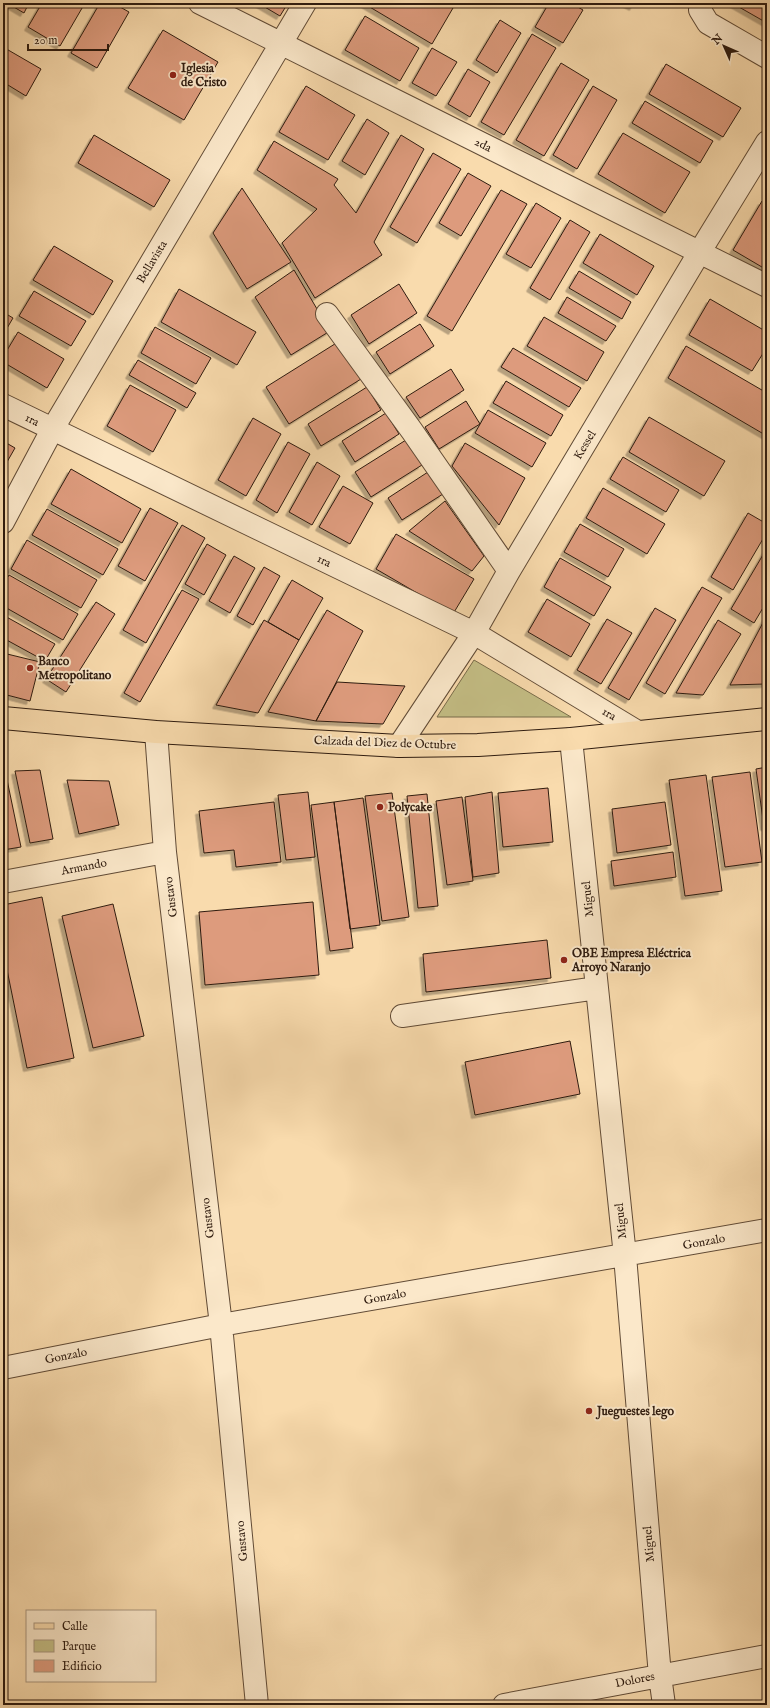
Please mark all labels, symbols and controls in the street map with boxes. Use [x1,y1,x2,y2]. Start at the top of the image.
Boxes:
scale bar [28,26,108,52]
north arrow [704,26,744,66]
text: N [709,31,726,49]
text: 20 m [34,33,57,48]
place label: Iglesia de Cristo [181,61,227,90]
marker: Iglesia de Cristo [168,70,178,80]
street label: 2da [472,134,495,156]
street label: Bellavista [133,237,171,286]
street label: 1ra [22,410,42,430]
street label: Kessel [570,427,600,462]
street label: 1ra [314,551,334,571]
place label: Banco Metropolitano [38,654,112,684]
marker: Banco Metropolitano [25,663,35,673]
street label: 1ra [599,704,620,724]
street label: Calzada del Diez de Octubre [314,733,457,753]
place label: Polycake [388,800,433,816]
marker: Polycake [375,802,385,812]
street label: Armando [59,855,109,879]
street label: Gustavo [161,875,181,918]
street label: Miguel [579,880,597,918]
place label: OBE Empresa Eléctrica Arroyo Naranjo [571,946,692,976]
marker: OBE Empresa Eléctrica Arroyo Naranjo [559,955,569,965]
street label: Gustavo [198,1196,218,1239]
street label: Miguel [612,1202,630,1240]
street label: Gonzalo [682,1231,727,1253]
street label: Gonzalo [363,1286,408,1308]
street label: Gonzalo [44,1344,89,1367]
place label: Jueguestes lego [595,1404,674,1420]
marker: Jueguestes lego [584,1406,594,1416]
street label: Gustavo [233,1519,251,1562]
street label: Miguel [640,1525,658,1563]
legend [26,1610,156,1682]
text: Calle [62,1619,88,1634]
text: Parque [62,1639,97,1655]
text: Edificio [62,1659,102,1674]
street label: Dolores [614,1669,656,1691]

